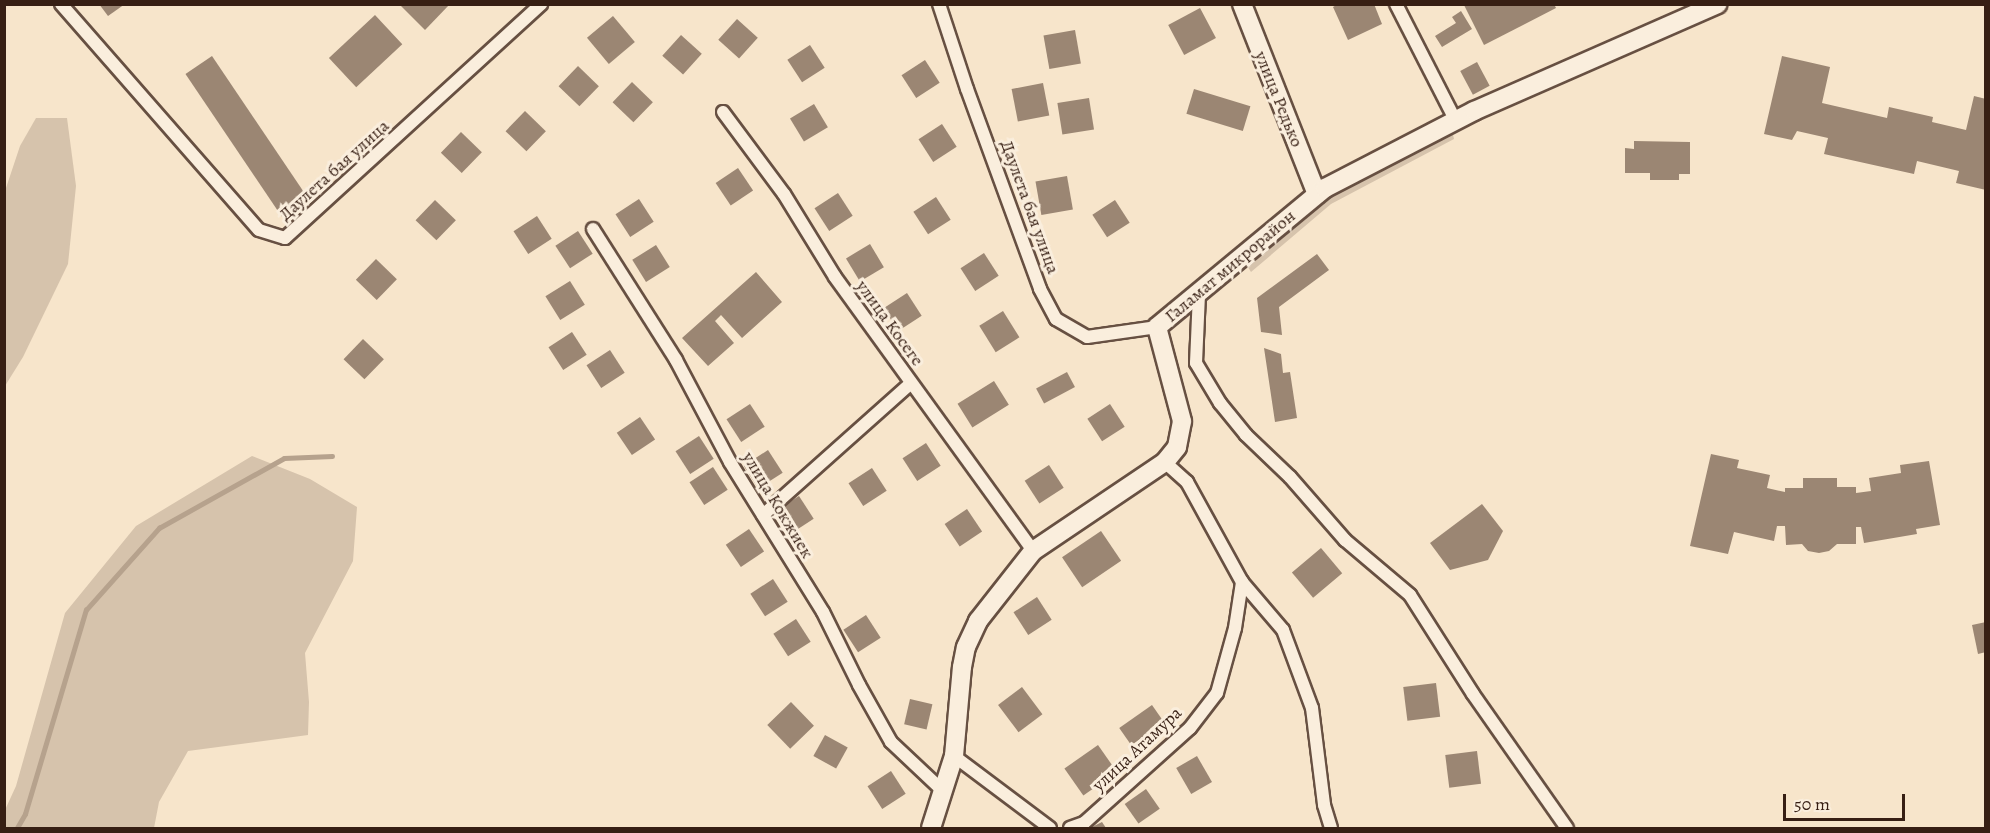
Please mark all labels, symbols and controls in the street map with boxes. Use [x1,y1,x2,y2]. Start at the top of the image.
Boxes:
street label: улица Редько [1250,48,1308,150]
street label: Даулета бая улица [275,115,393,225]
street label: Даулета бая улица [996,137,1064,277]
street label: Галамат микрорайон [1160,205,1300,327]
street label: улица Косеге [852,276,928,370]
street label: улица Кокжиек [738,448,818,562]
street label: улица Атамура [1088,702,1186,796]
scale bar [1786,782,1908,820]
text: 50 m [1794,792,1830,816]

